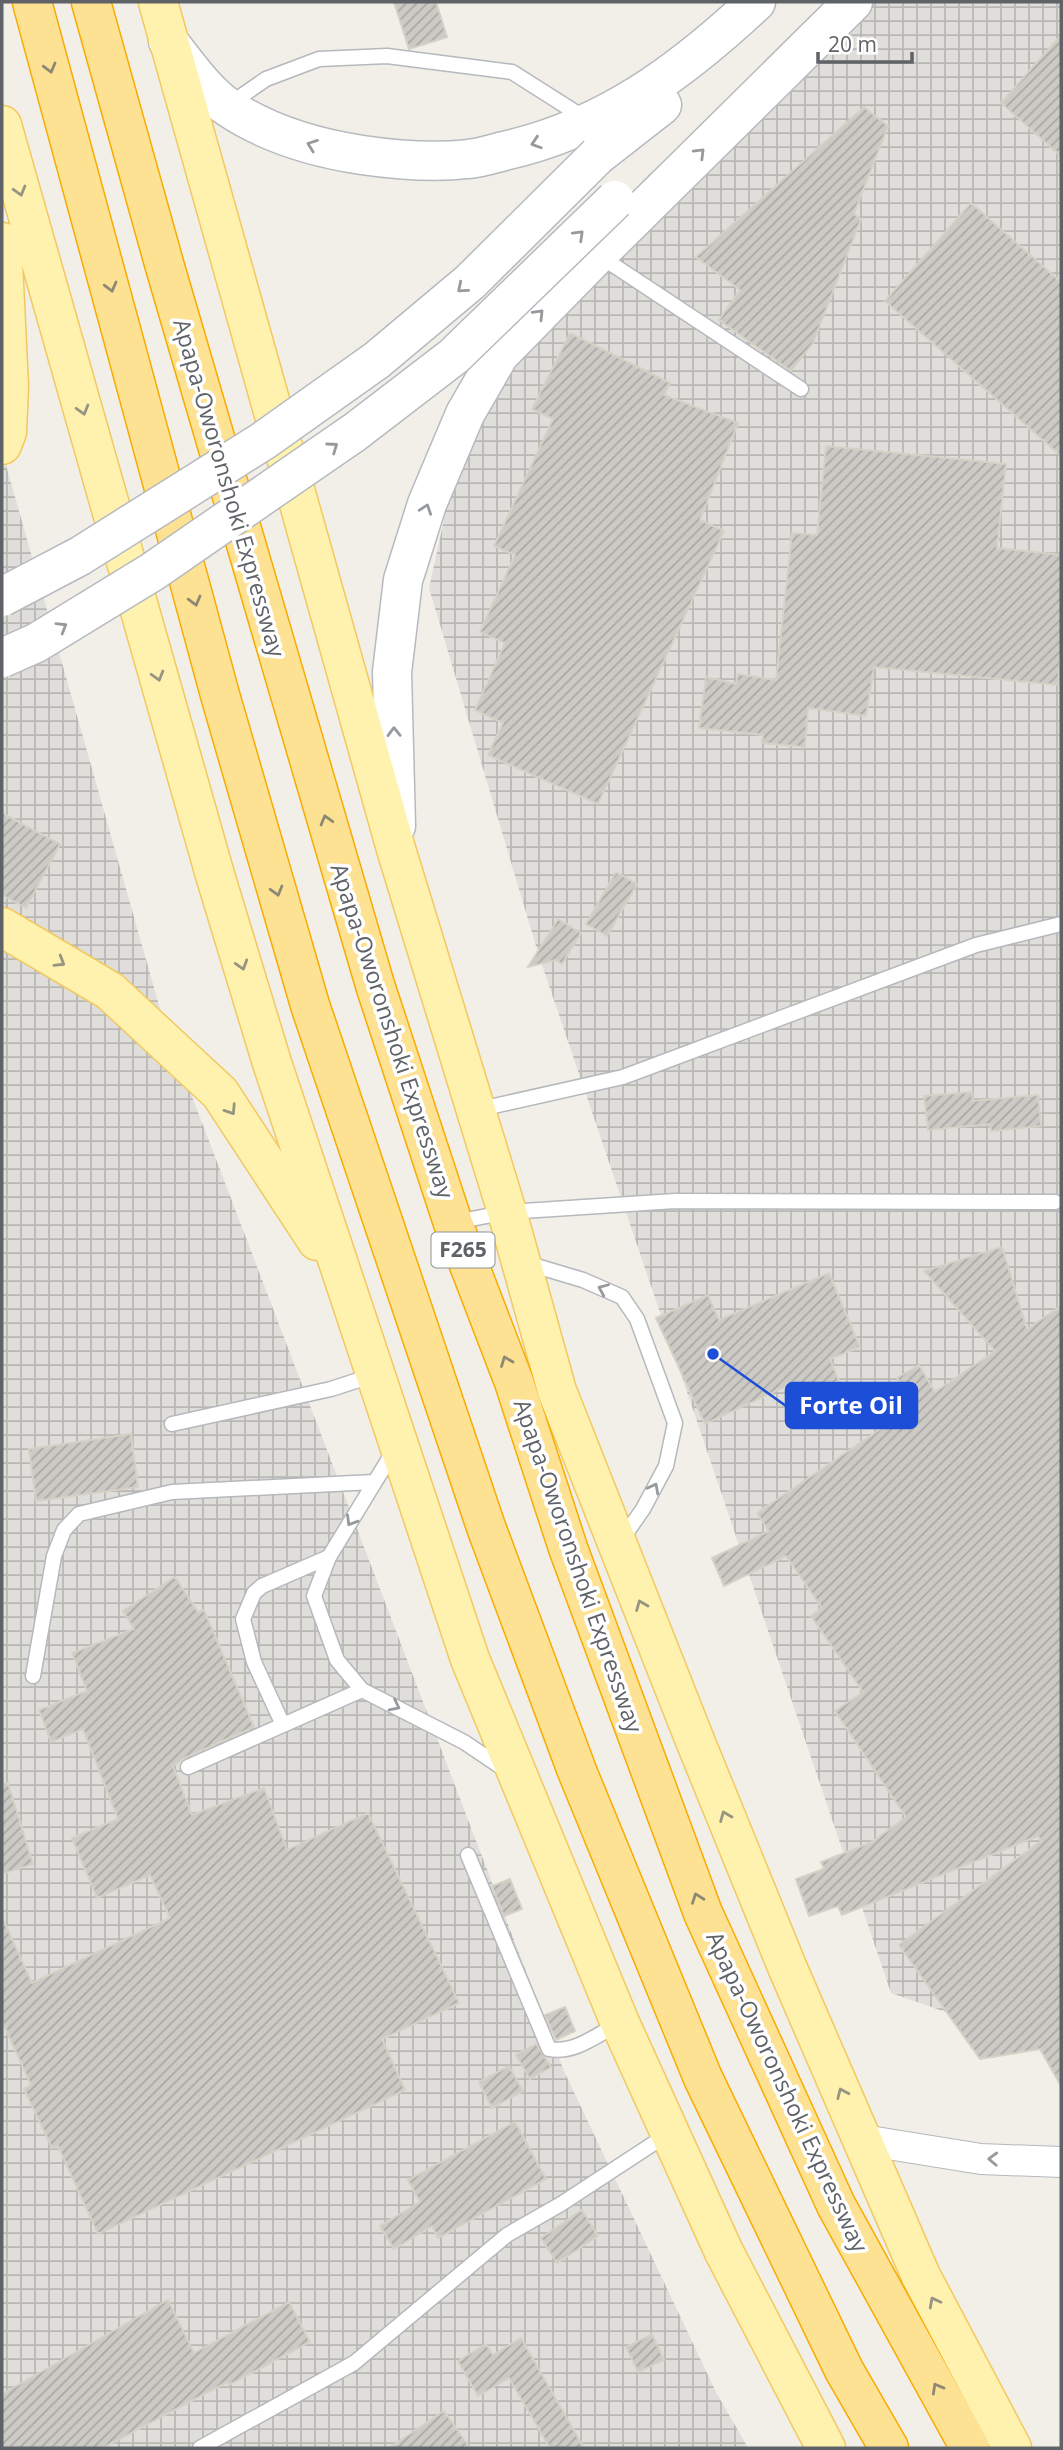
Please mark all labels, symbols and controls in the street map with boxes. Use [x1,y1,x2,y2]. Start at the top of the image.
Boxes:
scale bar [818,21,912,65]
text: 20 m [828,30,877,58]
one-way arrow [42,61,56,73]
one-way arrow [530,135,542,149]
one-way arrow [306,139,318,153]
one-way arrow [691,149,704,162]
one-way arrow [12,185,27,197]
one-way arrow [571,230,584,243]
one-way arrow [457,280,469,293]
one-way arrow [102,281,117,293]
one-way arrow [530,309,543,322]
street label: Apapa-Oworonshoki Expressway [166,315,294,661]
one-way arrow [74,403,89,415]
one-way arrow [325,443,338,455]
one-way arrow [418,503,432,515]
one-way arrow [187,595,202,607]
one-way arrow [55,622,68,635]
one-way arrow [150,669,164,681]
one-way arrow [386,726,401,737]
one-way arrow [319,814,334,826]
street label: Apapa-Oworonshoki Expressway [324,859,462,1203]
one-way arrow [269,885,284,897]
one-way arrow [53,954,66,967]
one-way arrow [234,958,248,970]
one-way arrow [223,1102,236,1115]
road number: F265 [432,1232,494,1268]
one-way arrow [598,1283,610,1297]
one-way arrow [500,1356,514,1368]
callout: Forte Oil [786,1383,917,1428]
text: Forte Oil [799,1388,903,1421]
street label: Apapa-Oworonshoki Expressway [507,1395,651,1737]
one-way arrow [646,1483,659,1496]
one-way arrow [346,1513,359,1526]
one-way arrow [635,1600,649,1612]
one-way arrow [388,1697,400,1711]
one-way arrow [720,1811,734,1823]
one-way arrow [691,1893,705,1905]
street label: Apapa-Oworonshoki Expressway [699,1926,877,2258]
one-way arrow [837,2088,851,2100]
one-way arrow [987,2152,998,2167]
one-way arrow [929,2296,942,2309]
one-way arrow [932,2383,945,2396]

